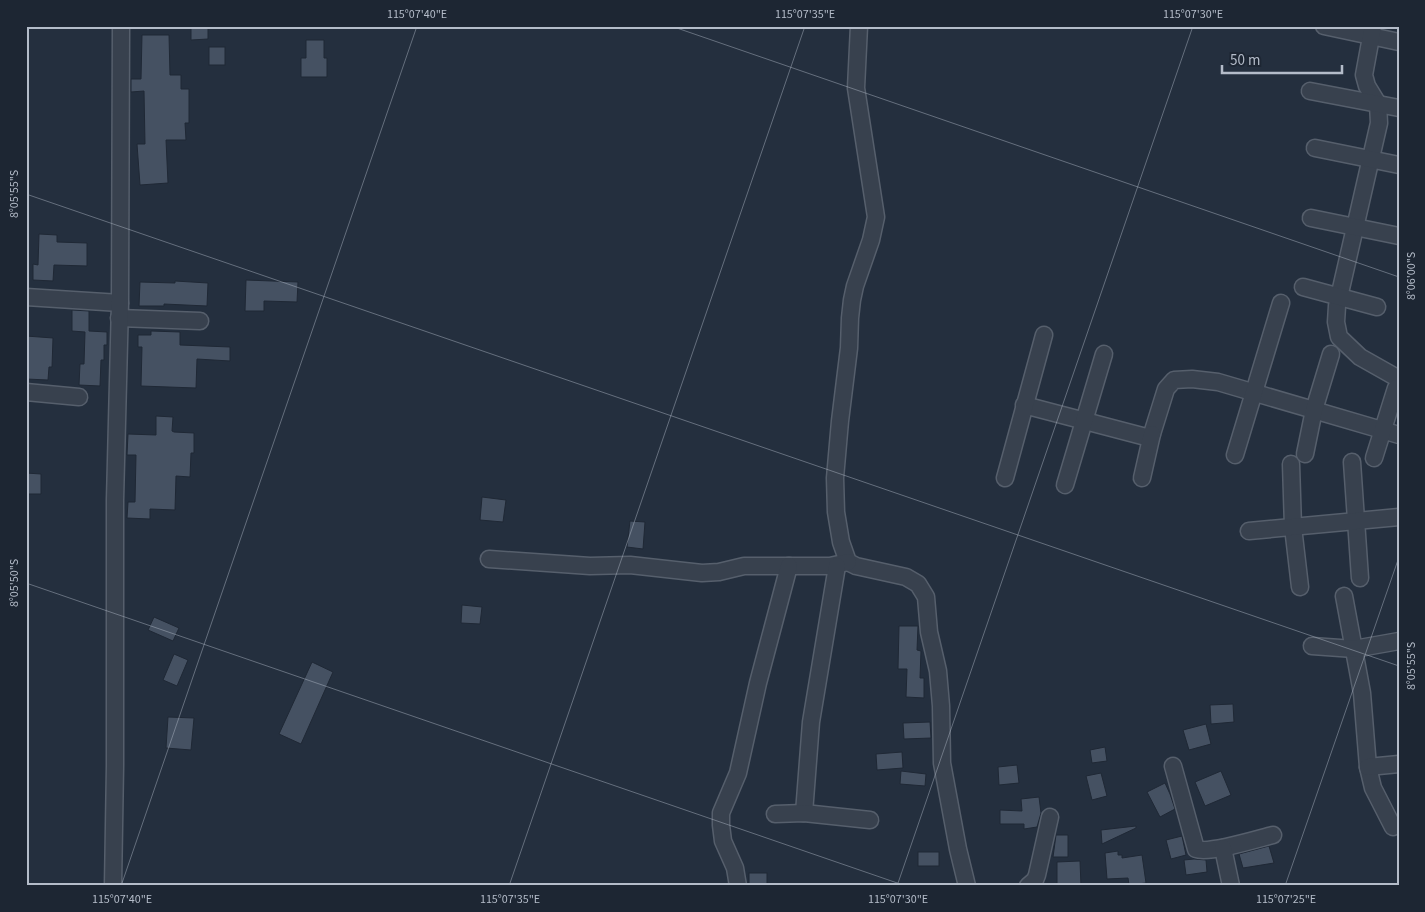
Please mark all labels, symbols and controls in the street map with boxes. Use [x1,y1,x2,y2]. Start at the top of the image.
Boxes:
text: 115°07'40"E [387,6,447,23]
text: 115°07'35"E [775,6,835,23]
text: 115°07'30"E [1163,6,1223,23]
scale bar [1222,42,1342,74]
text: 50 m [1230,50,1260,71]
text: 8°05'55"S [6,170,23,218]
text: 8°06'00"S [1403,252,1420,300]
text: 8°05'50"S [6,559,23,607]
text: 8°05'55"S [1403,642,1420,690]
text: 115°07'40"E [92,891,152,908]
text: 115°07'35"E [480,891,540,908]
text: 115°07'30"E [868,891,928,908]
text: 115°07'25"E [1256,891,1316,908]

